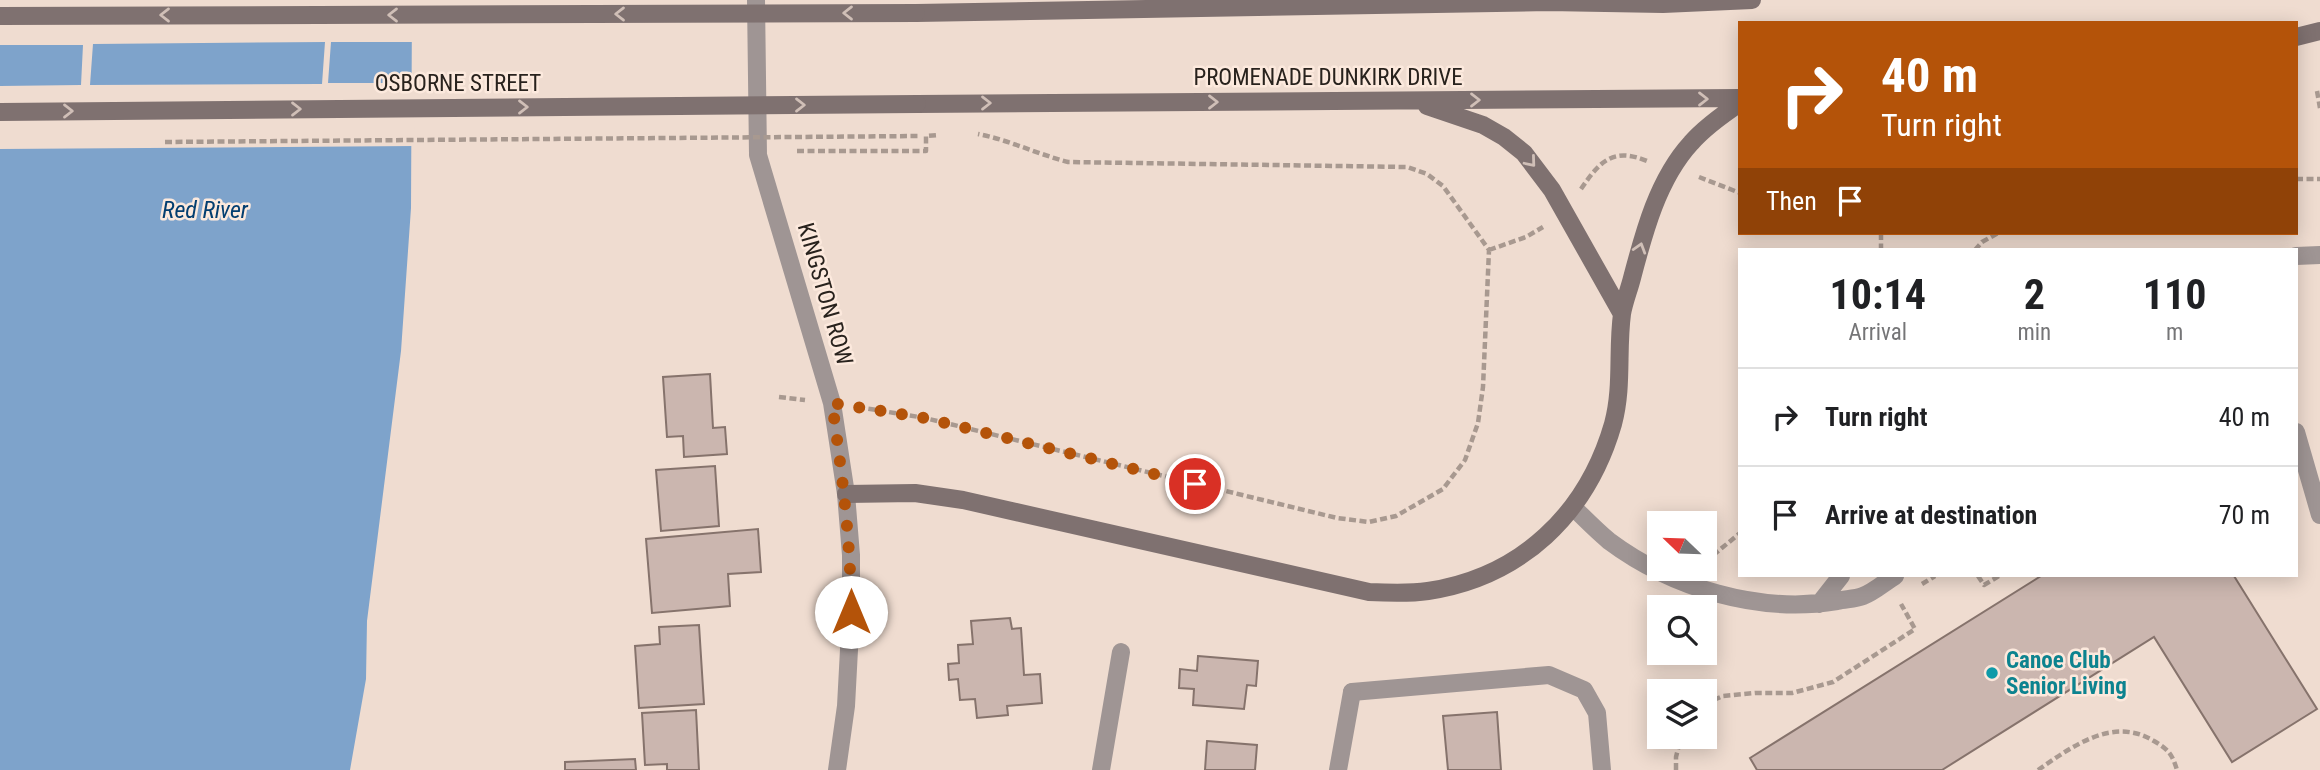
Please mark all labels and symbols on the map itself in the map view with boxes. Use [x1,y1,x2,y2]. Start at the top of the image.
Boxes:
one-way arrow [842,5,853,21]
one-way arrow [615,6,625,22]
one-way arrow [160,7,170,23]
one-way arrow [387,7,398,23]
street label: PROMENADE DUNKIRK DRIVE [1193,64,1463,91]
street label: OSBORNE STREET [375,70,541,97]
one-way arrow [1697,91,1708,106]
one-way arrow [1470,92,1481,108]
one-way arrow [1208,94,1219,110]
one-way arrow [981,95,991,111]
one-way arrow [795,97,805,113]
one-way arrow [518,99,529,115]
one-way arrow [291,101,301,117]
one-way arrow [63,103,74,119]
one-way arrow [1523,155,1536,167]
water label: Red River [162,196,249,224]
street label: KINGSTON ROW [792,220,858,368]
one-way arrow [1632,242,1647,254]
pin [1165,454,1225,514]
north arrow [1647,511,1717,581]
position arrow [814,575,888,649]
place label: Canoe Club Senior Living [2006,647,2127,700]
marker: Canoe Club Senior Living [1984,665,2000,681]

